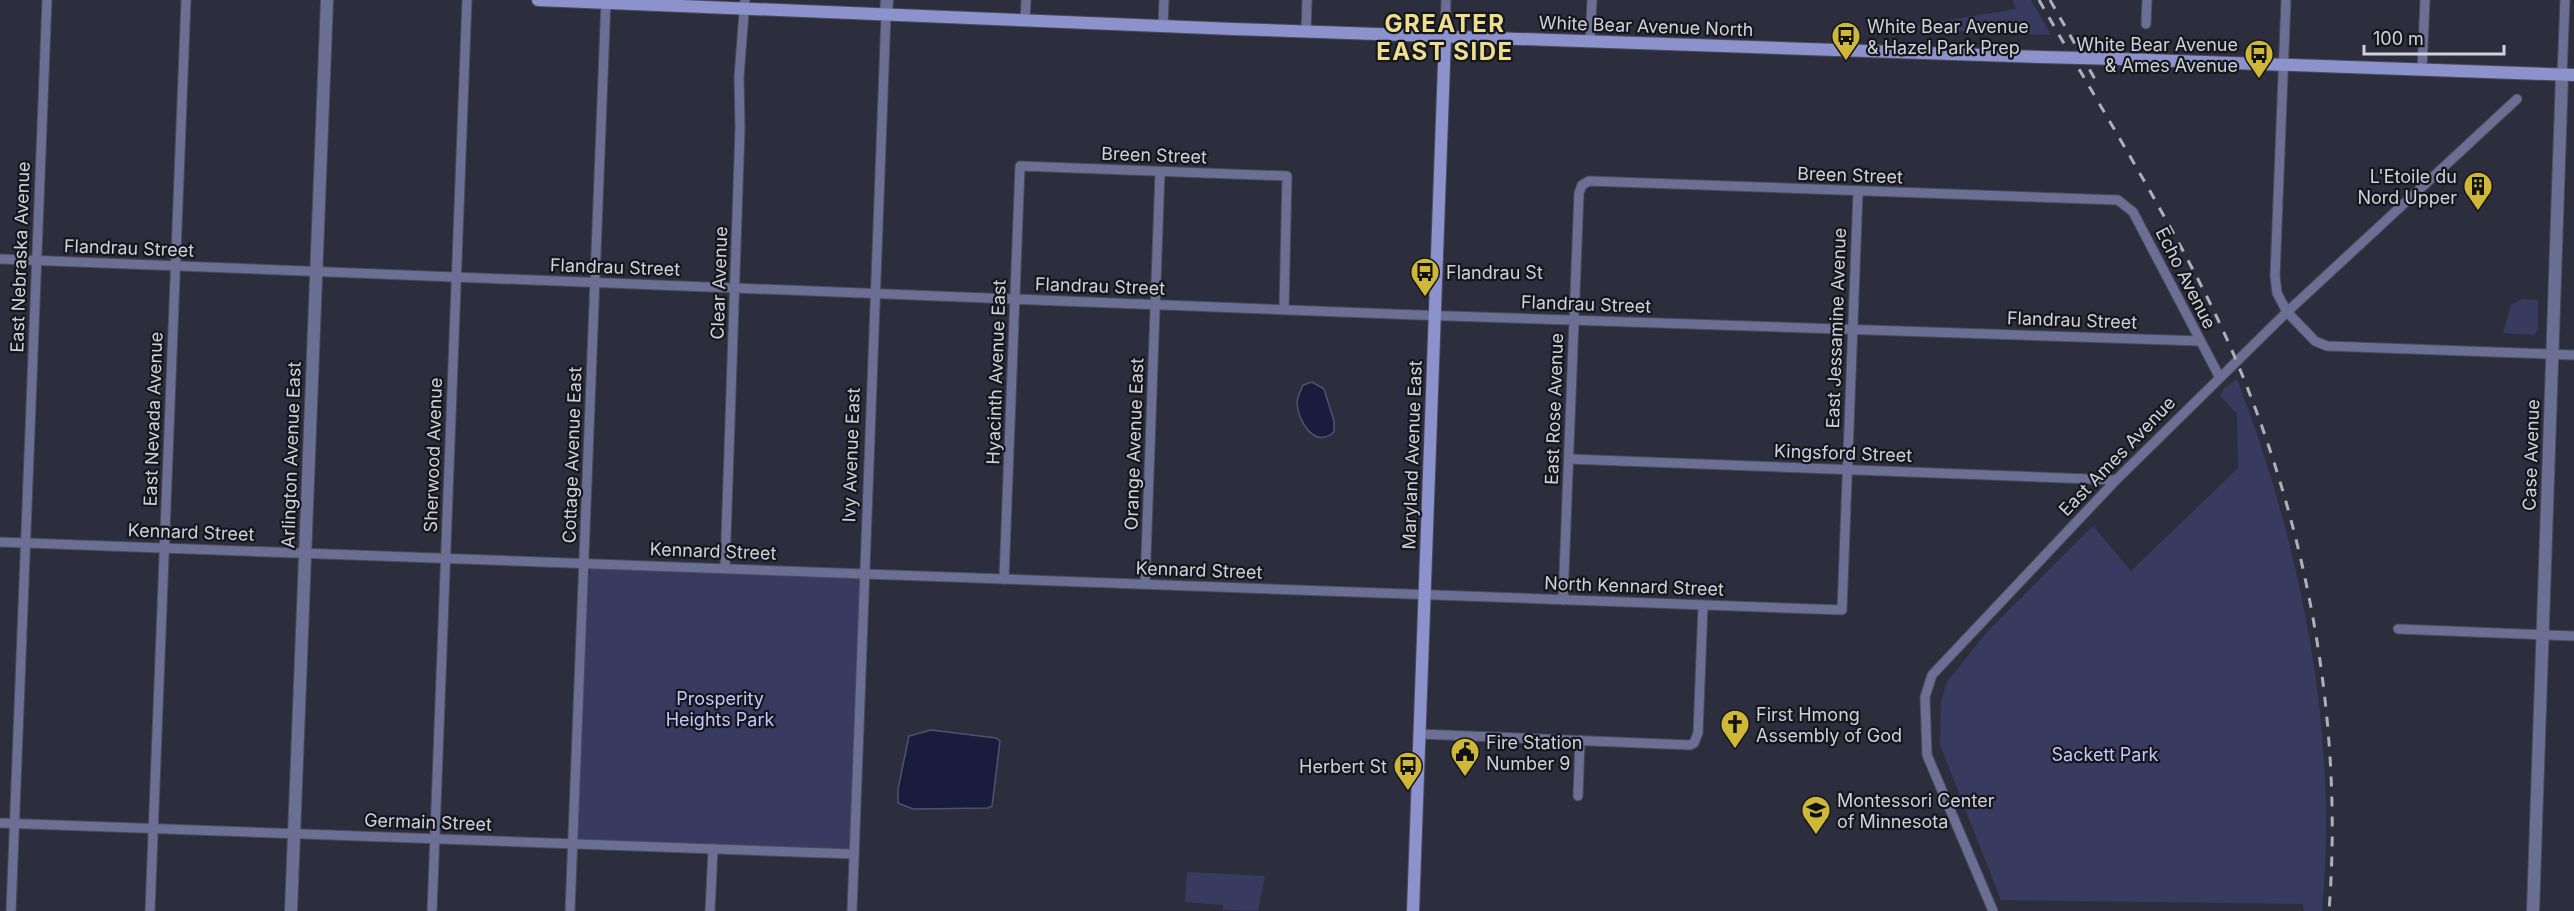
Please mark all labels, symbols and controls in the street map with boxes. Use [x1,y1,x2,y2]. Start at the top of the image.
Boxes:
district label: GREATER EAST SIDE [1376,9,1514,66]
street label: White Bear Avenue North [1538,12,1754,40]
place label: White Bear Avenue & Hazel Park Prep [1867,16,2029,58]
scale bar [2364,18,2504,56]
bus stop icon: White Bear Avenue & Hazel Park Prep [1830,20,1862,62]
text: 100 m [2373,28,2424,49]
place label: White Bear Avenue & Ames Avenue [2076,34,2238,76]
bus stop icon: White Bear Avenue & Ames Avenue [2243,38,2275,80]
street label: Breen Street [1101,143,1207,167]
street label: East Nebraska Avenue [6,161,34,353]
street label: Breen Street [1797,163,1903,187]
place label: L'Etoile du Nord Upper [2357,166,2457,208]
building icon: L'Etoile du Nord Upper [2462,170,2494,212]
street label: Echo Avenue [2151,224,2221,332]
street label: Clear Avenue [707,226,731,340]
street label: East Jessamine Avenue [1822,227,1850,429]
street label: Flandrau Street [64,235,194,261]
street label: Flandrau Street [550,254,680,280]
bus stop icon: Flandrau St [1409,256,1441,298]
place label: Flandrau St [1446,262,1543,283]
street label: Flandrau Street [1035,273,1165,299]
street label: Hyacinth Avenue East [982,279,1010,465]
street label: Flandrau Street [1521,291,1651,317]
street label: Flandrau Street [2007,307,2137,333]
street label: East Nevada Avenue [139,331,167,507]
street label: East Rose Avenue [1541,333,1567,485]
street label: Orange Avenue East [1120,357,1148,531]
street label: Maryland Avenue East [1398,360,1426,550]
street label: Arlington Avenue East [277,361,305,549]
street label: Cottage Avenue East [558,366,586,544]
street label: Sherwood Avenue [420,377,446,533]
street label: Ivy Avenue East [838,387,864,523]
street label: East Ames Avenue [2055,392,2179,520]
street label: Case Avenue [2519,399,2543,511]
street label: Kingsford Street [1774,440,1913,466]
street label: Kennard Street [127,519,255,545]
street label: Kennard Street [649,538,777,564]
street label: Kennard Street [1135,557,1263,583]
street label: North Kennard Street [1544,572,1724,600]
park label: Prosperity Heights Park [666,688,774,730]
place label: First Hmong Assembly of God [1756,704,1902,746]
church icon: First Hmong Assembly of God [1719,708,1751,750]
place label: Fire Station Number 9 [1486,732,1582,774]
public building icon: Fire Station Number 9 [1449,736,1481,778]
park label: Sackett Park [2052,744,2159,765]
bus stop icon: Herbert St [1392,750,1424,792]
place label: Herbert St [1299,756,1387,777]
place label: Montessori Center of Minnesota [1837,790,1995,832]
school or university icon: Montessori Center of Minnesota [1800,794,1832,836]
street label: Germain Street [364,809,492,835]

